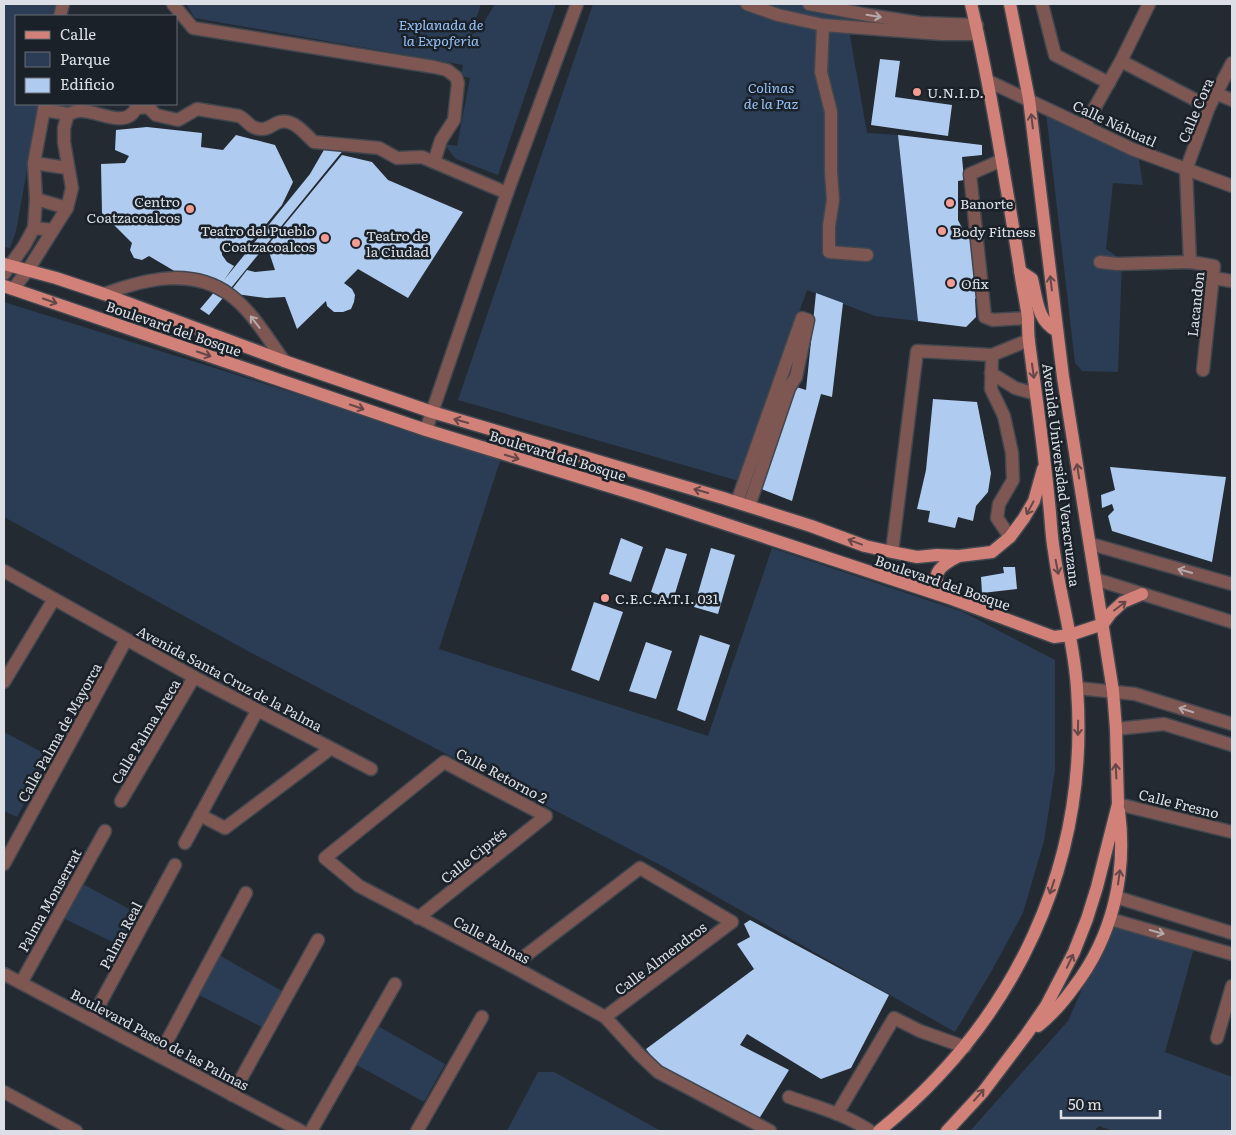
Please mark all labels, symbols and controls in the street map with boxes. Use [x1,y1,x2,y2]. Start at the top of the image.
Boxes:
one-way arrow [866,12,882,22]
park label: Explanada de la Expoferia [399,14,484,50]
legend [15,15,178,105]
text: Calle [60,22,96,45]
text: Parque [60,47,110,70]
text: Edificio [60,72,115,95]
street label: Calle Cora [1172,74,1218,145]
park label: Colinas de la Paz [744,77,799,113]
place label: U.N.I.D. [927,82,984,102]
marker: U.N.I.D. [911,86,923,98]
street label: Calle Náhuatl [1070,95,1160,151]
one-way arrow [1027,113,1037,129]
place label: Centro Coatzacoalcos [87,191,180,227]
place label: Banorte [960,193,1013,213]
marker: Banorte [944,197,956,209]
marker: Centro Coatzacoalcos [184,203,196,215]
place label: Teatro del Pueblo Coatzacoalcos [200,220,315,256]
place label: Body Fitness [952,221,1035,241]
place label: Teatro de la Ciudad [366,225,429,261]
marker: Body Fitness [936,225,948,237]
marker: Teatro del Pueblo Coatzacoalcos [319,232,331,244]
marker: Teatro de la Ciudad [350,237,362,249]
street label: Lacandon [1182,270,1208,338]
place label: Ofix [961,273,989,293]
one-way arrow [1046,275,1056,291]
marker: Ofix [945,277,957,289]
street label: Boulevard del Bosque [104,295,244,361]
one-way arrow [42,297,58,307]
one-way arrow [250,315,260,329]
one-way arrow [195,350,211,359]
street label: Avenida Universidad Veracruzana [1038,362,1086,588]
one-way arrow [1028,363,1038,379]
one-way arrow [349,403,365,412]
one-way arrow [454,415,470,425]
street label: Boulevard del Bosque [487,425,629,485]
one-way arrow [504,452,520,462]
one-way arrow [1073,463,1083,479]
one-way arrow [693,486,709,496]
one-way arrow [1025,500,1035,515]
one-way arrow [848,537,864,546]
street label: Boulevard del Bosque [873,549,1013,615]
one-way arrow [1052,559,1062,575]
one-way arrow [1178,565,1194,575]
place label: C.E.C.A.T.I. 031 [615,588,719,608]
marker: C.E.C.A.T.I. 031 [599,592,611,604]
one-way arrow [1113,600,1126,611]
street label: Avenida Santa Cruz de la Palma [134,620,327,736]
street label: Calle Palma de Mayorca [12,658,106,805]
street label: Calle Palma Areca [106,674,185,787]
one-way arrow [1178,704,1194,714]
one-way arrow [1074,720,1083,736]
street label: Calle Retorno 2 [453,742,551,808]
one-way arrow [1112,763,1121,779]
street label: Calle Fresno [1137,783,1221,823]
street label: Calle Ciprés [436,822,510,888]
street label: Palma Monserrat [12,845,86,955]
one-way arrow [1115,869,1125,885]
one-way arrow [1047,879,1056,895]
street label: Palma Real [94,897,146,972]
street label: Calle Palmas [450,910,534,968]
street label: Calle Almendros [610,917,710,999]
one-way arrow [1149,928,1165,937]
one-way arrow [1065,954,1075,969]
street label: Boulevard Paseo de las Palmas [67,983,253,1095]
scale bar [1061,1088,1160,1120]
one-way arrow [974,1089,985,1102]
text: 50 m [1068,1092,1102,1115]

